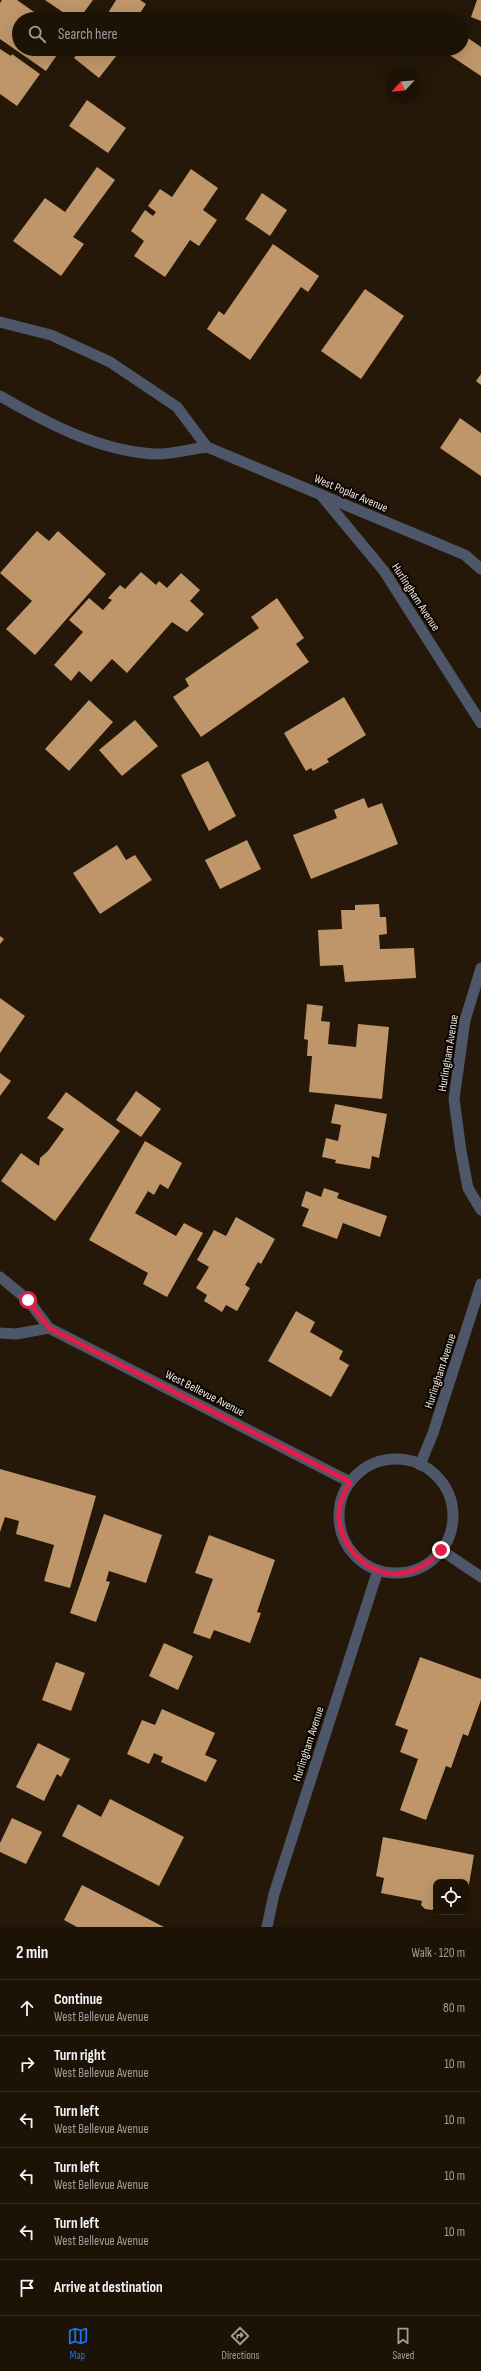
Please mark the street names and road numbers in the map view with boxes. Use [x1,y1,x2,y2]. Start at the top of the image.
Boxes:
street label: West Poplar Avenue [312,471,390,516]
street label: Hurlingham Avenue [388,561,443,634]
street label: Hurlingham Avenue [435,1013,462,1093]
street label: Hurlingham Avenue [421,1332,460,1411]
street label: West Bellevue Avenue [162,1367,247,1420]
street label: Hurlingham Avenue [289,1705,328,1784]

